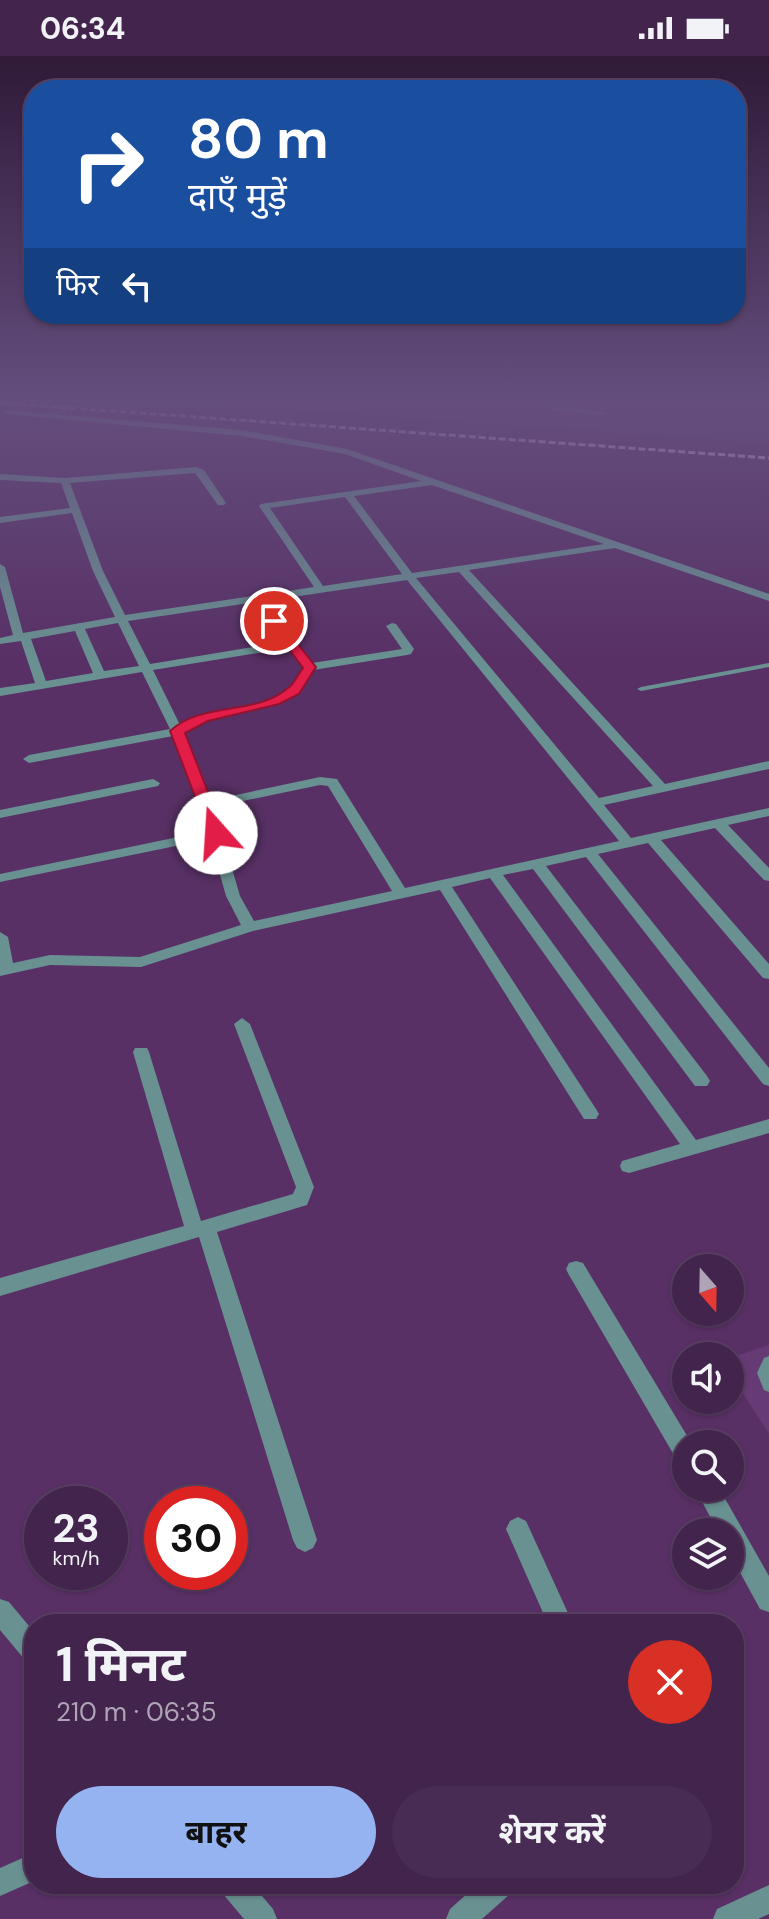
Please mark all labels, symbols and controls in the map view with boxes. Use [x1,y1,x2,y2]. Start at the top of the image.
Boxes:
text: 06:34 [40,9,125,48]
text: 80 m [188,102,329,175]
icon: right [56,112,160,216]
text: दाएँ मुड़ें [188,173,287,220]
icon: left [115,264,159,308]
text: फिर [56,265,99,304]
pin [240,587,308,655]
icon: arrive [252,599,296,643]
position arrow [174,791,258,875]
north arrow [672,1254,744,1326]
map controls [672,1254,744,1590]
button: sound [672,1342,744,1414]
button: search [672,1430,744,1502]
speed limit sign: 30 [144,1486,248,1590]
text: 23 [52,1502,100,1554]
button: layers [672,1518,744,1590]
text: km/h [52,1545,100,1571]
text: 1 मिनट [56,1633,186,1696]
button: close [628,1640,712,1724]
text: 210 m · 06:35 [56,1695,217,1729]
button: बाहर [56,1786,376,1878]
button: शेयर करें [392,1786,712,1878]

